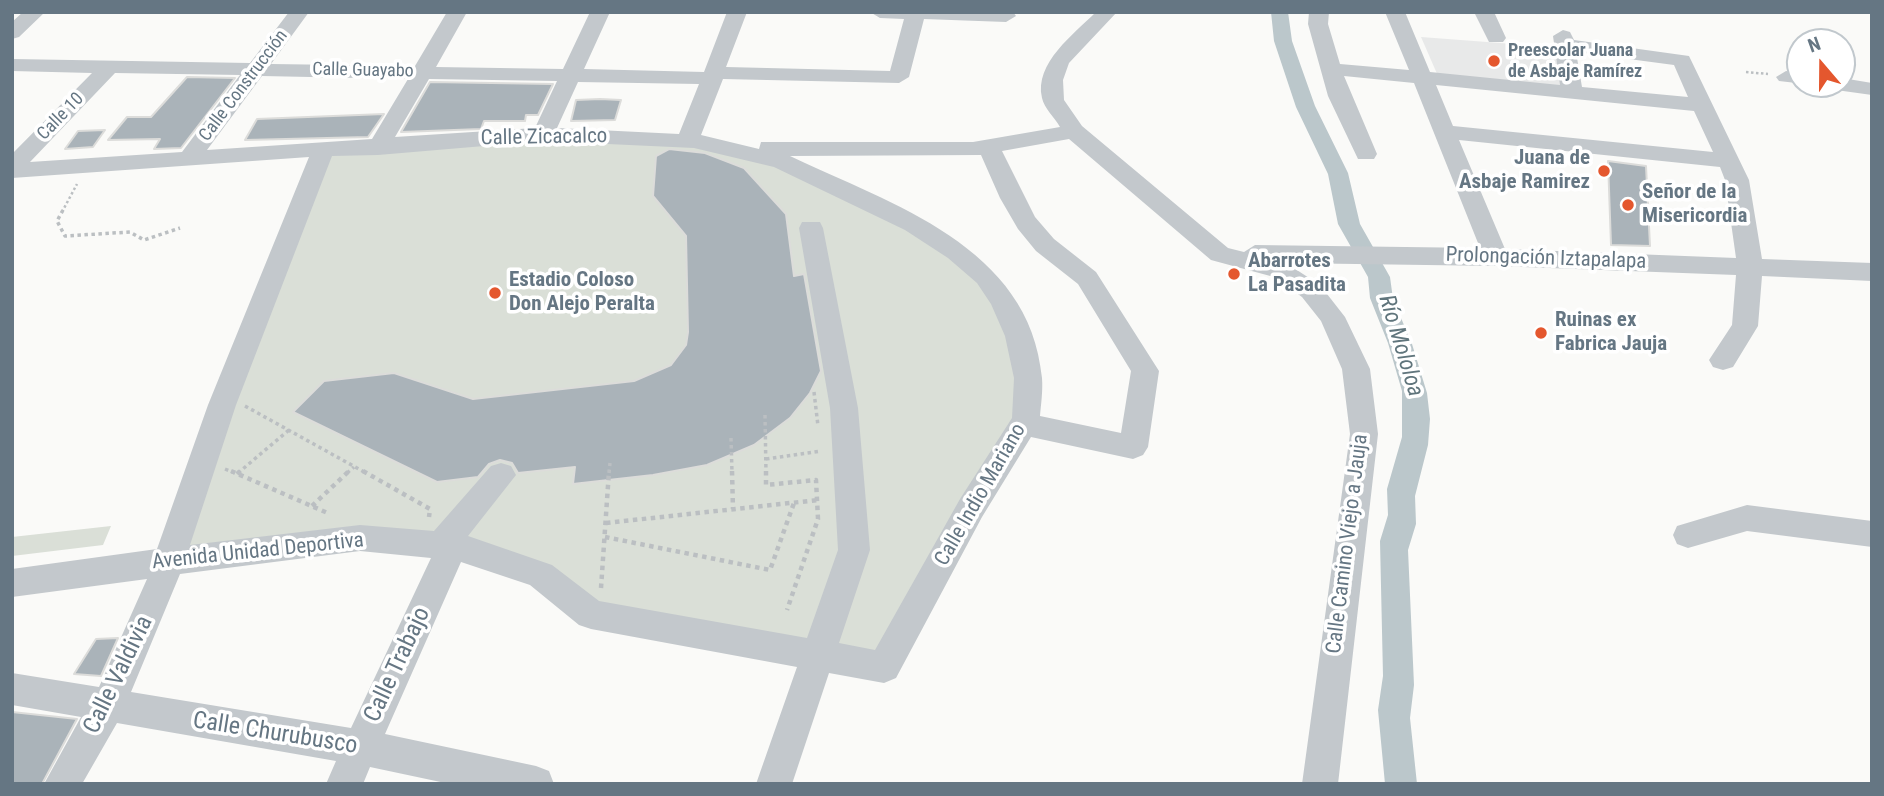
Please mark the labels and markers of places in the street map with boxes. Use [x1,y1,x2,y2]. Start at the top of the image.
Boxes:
place label: Preescolar Juana de Asbaje Ramírez [1508,40,1642,82]
marker: Preescolar Juana de Asbaje Ramírez [1486,53,1502,69]
place label: Juana de Asbaje Ramirez [1459,146,1590,196]
marker: Juana de Asbaje Ramirez [1596,163,1612,179]
place label: Señor de la Misericordia [1642,180,1748,230]
marker: Señor de la Misericordia [1620,197,1636,213]
place label: Abarrotes La Pasadita [1248,249,1346,299]
marker: Abarrotes La Pasadita [1226,266,1242,282]
place label: Estadio Coloso Don Alejo Peralta [509,268,655,318]
marker: Estadio Coloso Don Alejo Peralta [487,285,503,301]
place label: Ruinas ex Fabrica Jauja [1555,308,1667,358]
marker: Ruinas ex Fabrica Jauja [1533,325,1549,341]

